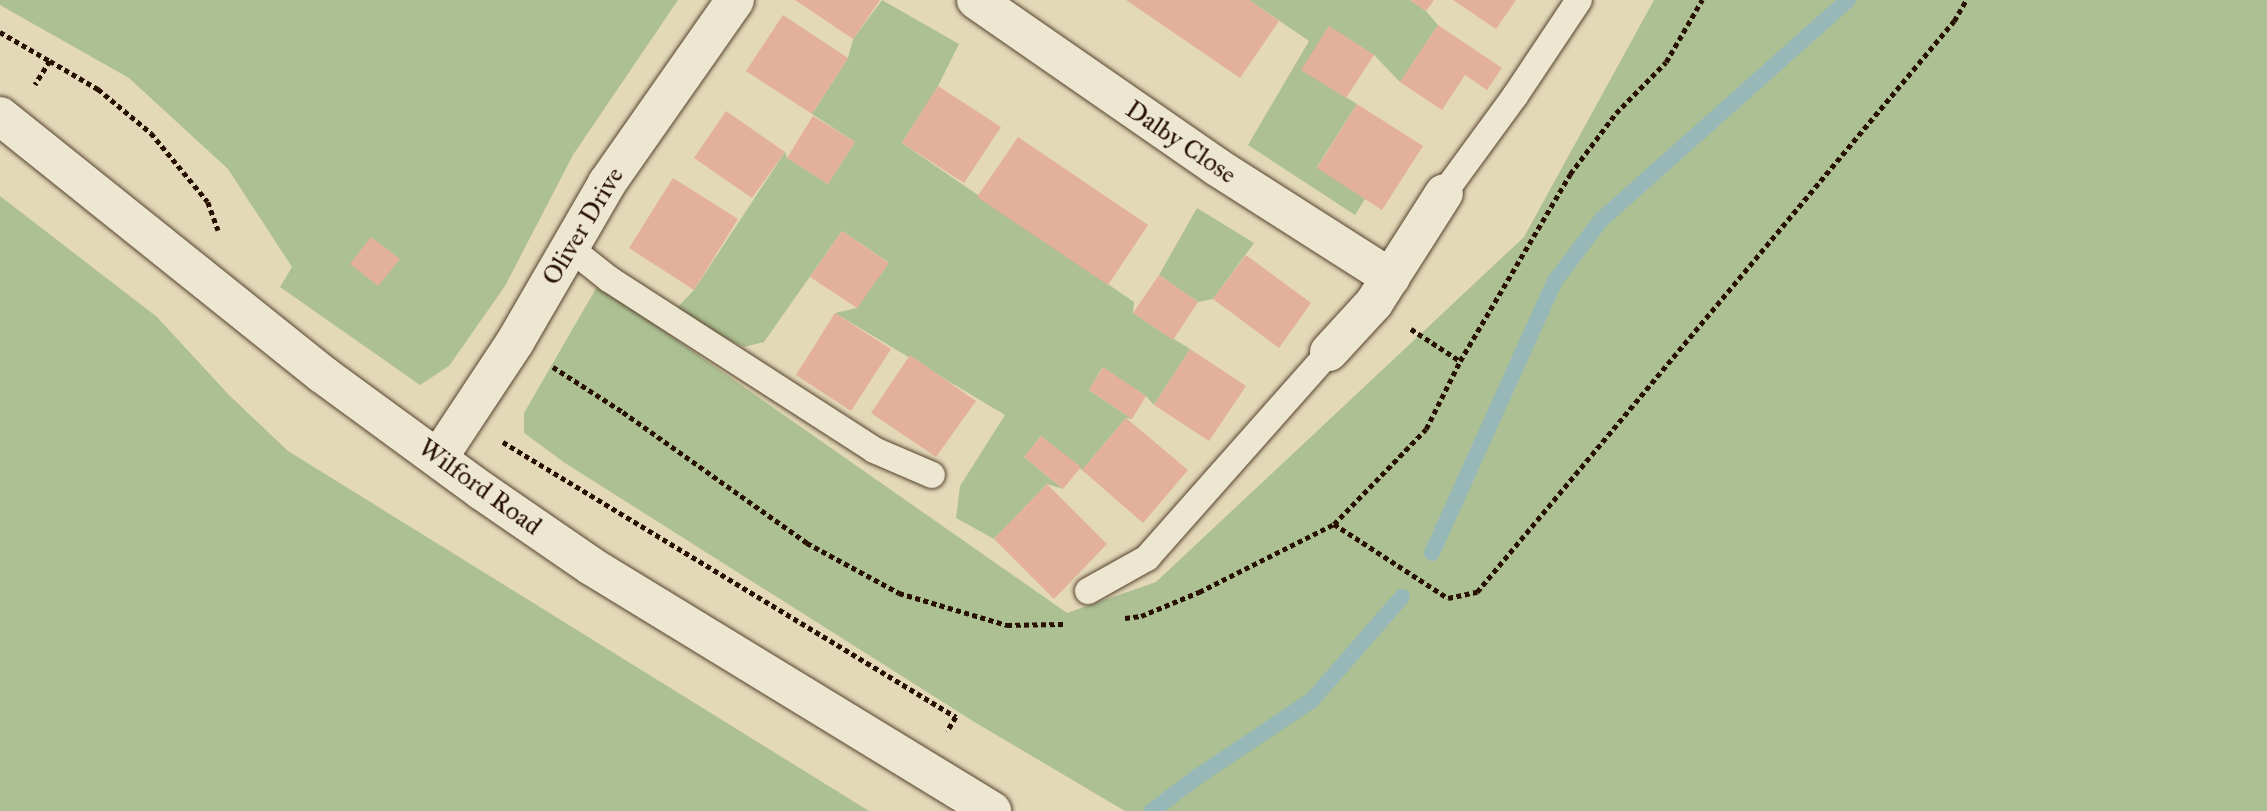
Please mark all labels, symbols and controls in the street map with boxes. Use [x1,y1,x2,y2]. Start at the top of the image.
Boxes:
street label: Dalby Close [1120,94,1242,190]
street label: Oliver Drive [536,161,630,291]
street label: Wilford Road [412,432,548,542]

